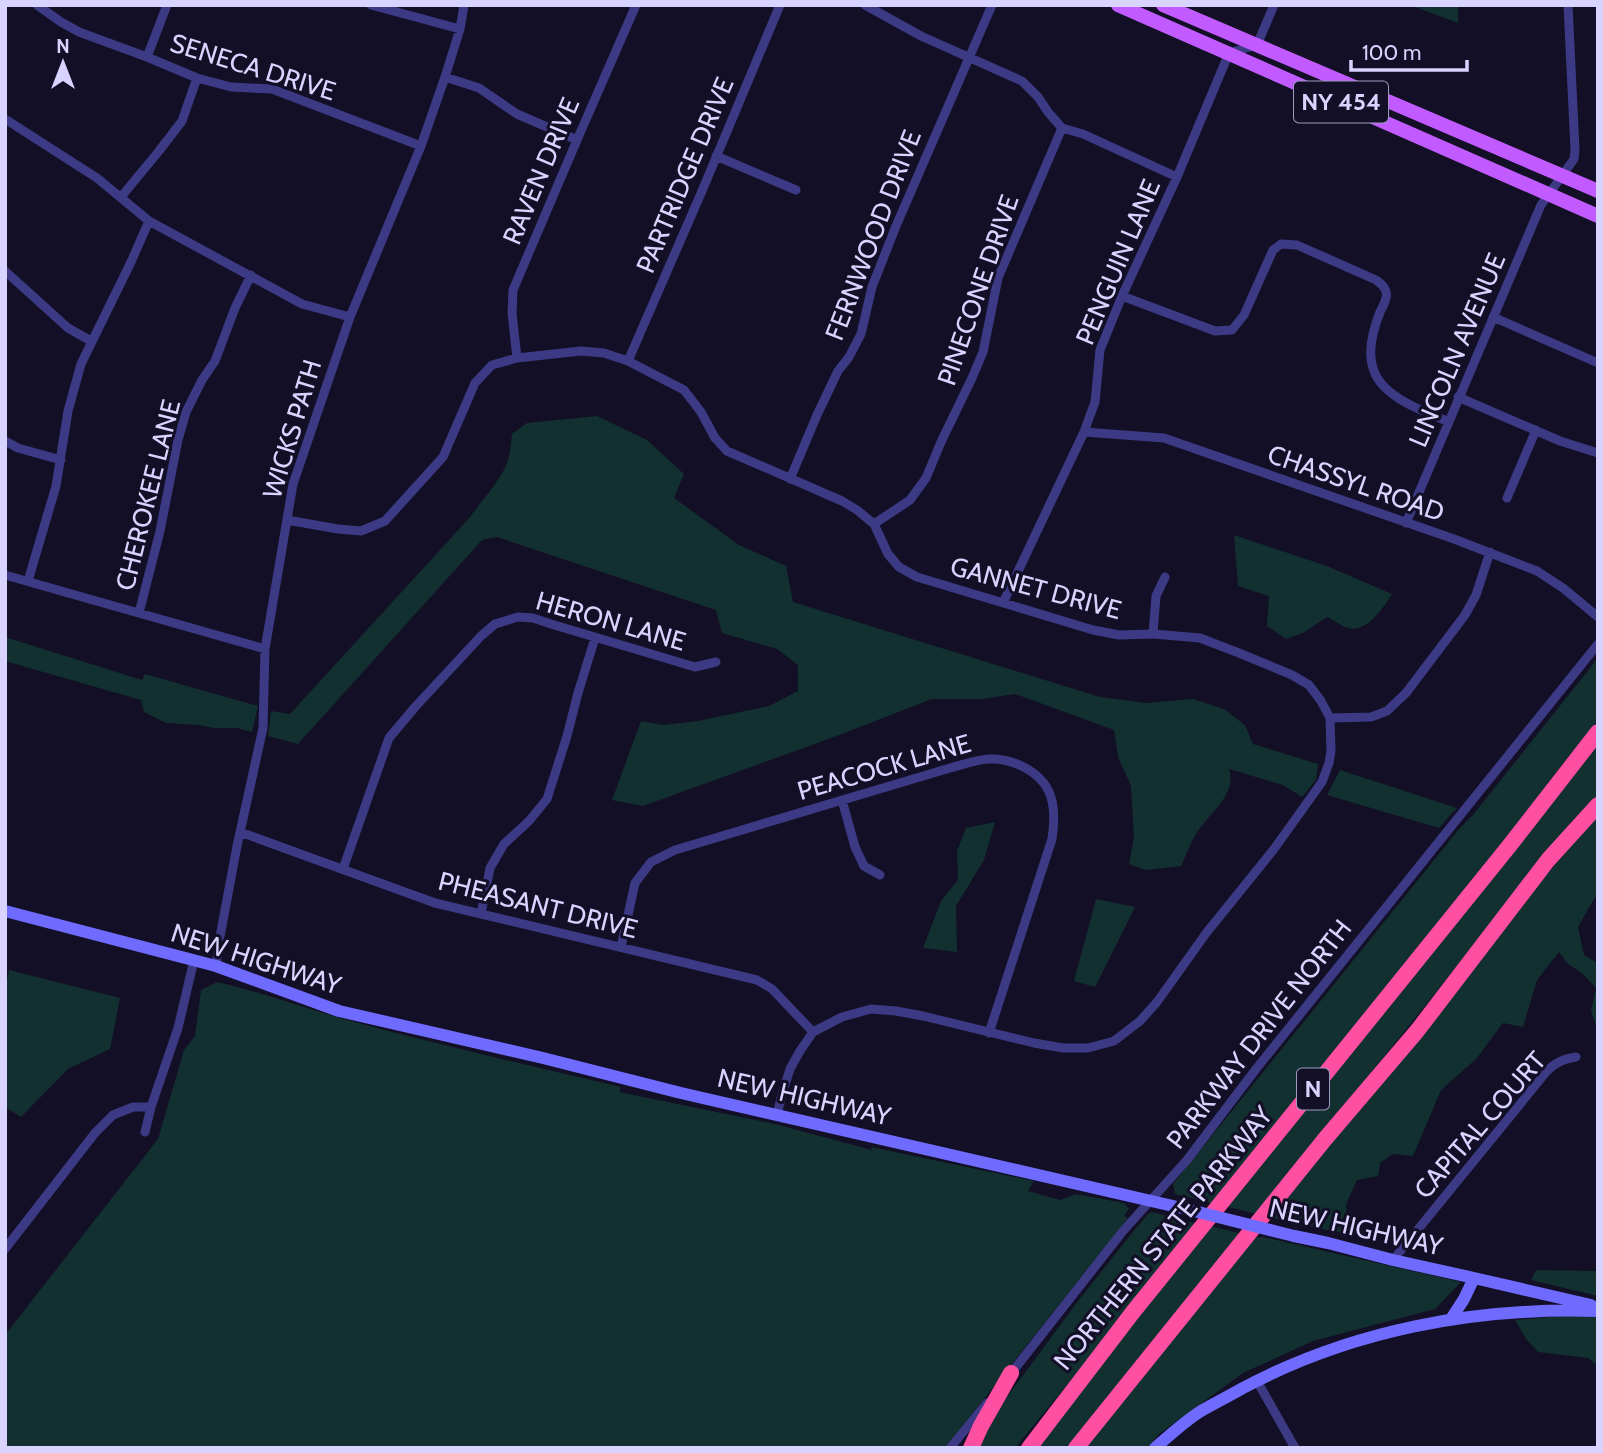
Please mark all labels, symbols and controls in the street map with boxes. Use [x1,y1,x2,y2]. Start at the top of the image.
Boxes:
street label: SENECA DRIVE [166,27,340,107]
north arrow [28,28,98,98]
scale bar [1351,28,1466,72]
text: N [56,35,70,58]
text: 100 m [1362,40,1421,65]
street label: PARTRIDGE DRIVE [629,72,741,278]
road number: NY 454 [1294,82,1388,122]
street label: RAVEN DRIVE [496,93,586,249]
street label: FERNWOOD DRIVE [818,125,928,345]
street label: PENGUIN LANE [1069,175,1167,349]
street label: PINECONE DRIVE [930,190,1026,390]
street label: LINCOLN AVENUE [1402,248,1512,452]
street label: WICKS PATH [256,356,328,502]
street label: CHEROKEE LANE [109,396,187,594]
street label: CHASSYL ROAD [1263,438,1449,528]
street label: GANNET DRIVE [947,550,1125,626]
street label: HERON LANE [532,584,690,658]
street label: PEACOCK LANE [794,727,974,807]
street label: PHEASANT DRIVE [435,865,641,945]
street label: PARKWAY DRIVE NORTH [1160,913,1358,1155]
street label: NEW HIGHWAY [167,916,345,1002]
street label: CAPITAL COURT [1407,1045,1553,1205]
street label: NEW HIGHWAY [714,1062,894,1133]
road number: N [1297,1069,1329,1110]
street label: NORTHERN STATE PARKWAY [1047,1100,1279,1376]
street label: NEW HIGHWAY [1266,1192,1446,1263]

